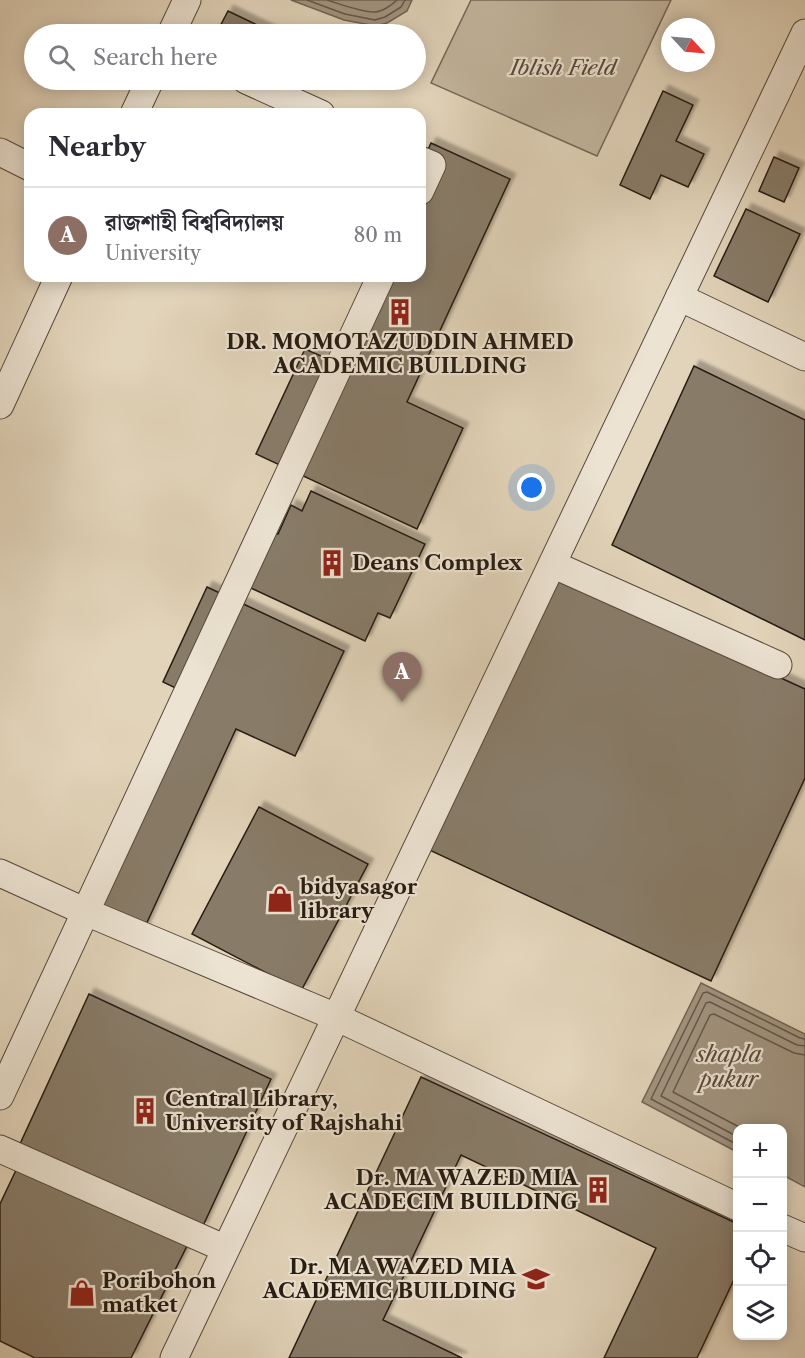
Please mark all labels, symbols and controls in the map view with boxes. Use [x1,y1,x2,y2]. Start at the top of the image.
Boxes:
north arrow [661,18,715,72]
search box [24,24,426,90]
icon: search [45,41,78,74]
text: Search here [93,44,218,71]
park label: Iblish Field [508,55,619,80]
text: Nearby [48,131,146,163]
text: রাজশাহী বিশ্ববিদ্যালয় [105,209,284,236]
text: A [60,223,75,247]
text: 80 m [354,223,402,247]
text: University [105,241,201,265]
building icon: DR. MOMOTAZUDDIN AHMED ACADEMIC BUILDING [385,297,415,327]
place label: DR. MOMOTAZUDDIN AHMED ACADEMIC BUILDING [226,329,574,378]
your location [517,473,546,502]
building icon: Deans Complex [317,548,347,578]
place label: Deans Complex [352,550,523,575]
pin: A [382,652,422,702]
place label: bidyasagor library [299,874,418,923]
shop icon: bidyasagor library [265,884,295,914]
water label: shapla pukur [695,1041,762,1093]
place label: Central Library, University of Rajshahi [165,1086,403,1135]
building icon: Central Library, University of Rajshahi [130,1096,160,1126]
map controls [733,1124,787,1340]
button: + [733,1124,787,1178]
place label: Dr. MA WAZED MIA ACADECIM BUILDING [323,1165,579,1214]
building icon: Dr. MA WAZED MIA ACADECIM BUILDING [583,1175,613,1205]
button: − [733,1178,787,1232]
button: locate [733,1232,787,1286]
place label: Dr. M A WAZED MIA ACADEMIC BUILDING [262,1254,517,1303]
school or university icon: Dr. M A WAZED MIA ACADEMIC BUILDING [521,1264,551,1294]
place label: Poribohon matket [102,1268,217,1317]
shop icon: Poribohon matket [67,1278,97,1308]
button: layers [733,1286,787,1340]

